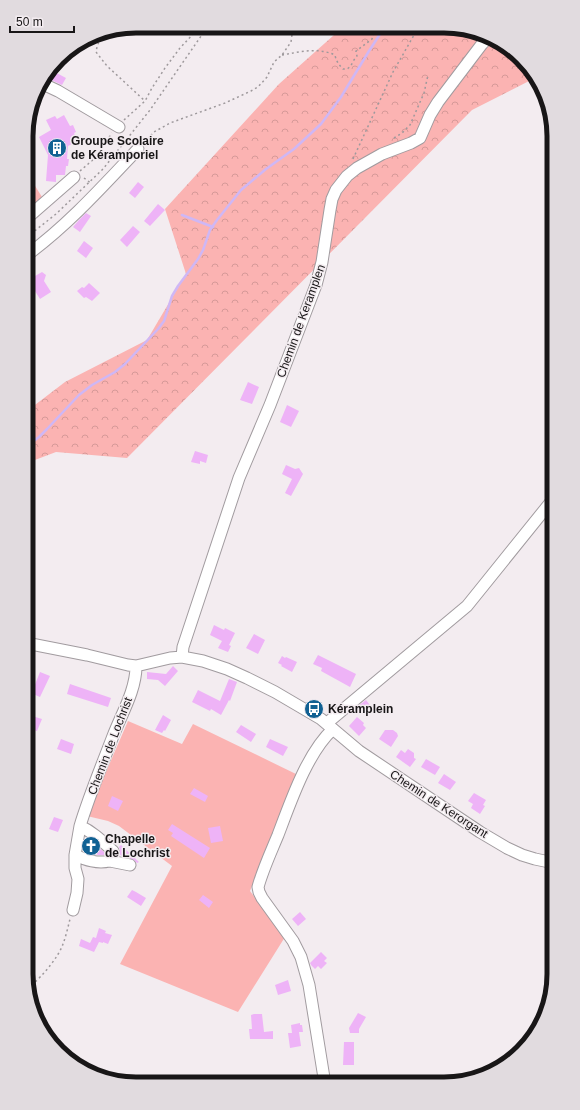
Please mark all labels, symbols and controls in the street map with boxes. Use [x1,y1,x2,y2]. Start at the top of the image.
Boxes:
scale bar [10,8,74,34]
text: 50 m [16,15,43,29]
place label: Groupe Scolaire de Kéramporiel [71,134,164,162]
building icon: Groupe Scolaire de Kéramporiel [46,137,68,159]
street label: Chemin de Keramplen [274,263,328,379]
street label: Chemin de Lochrist [85,695,135,797]
bus stop icon: Kéramplein [303,698,325,720]
place label: Kéramplein [328,702,393,716]
street label: Chemin de Kerorgant [387,767,491,841]
place label: Chapelle de Lochrist [105,832,170,860]
church icon: Chapelle de Lochrist [80,835,102,857]

